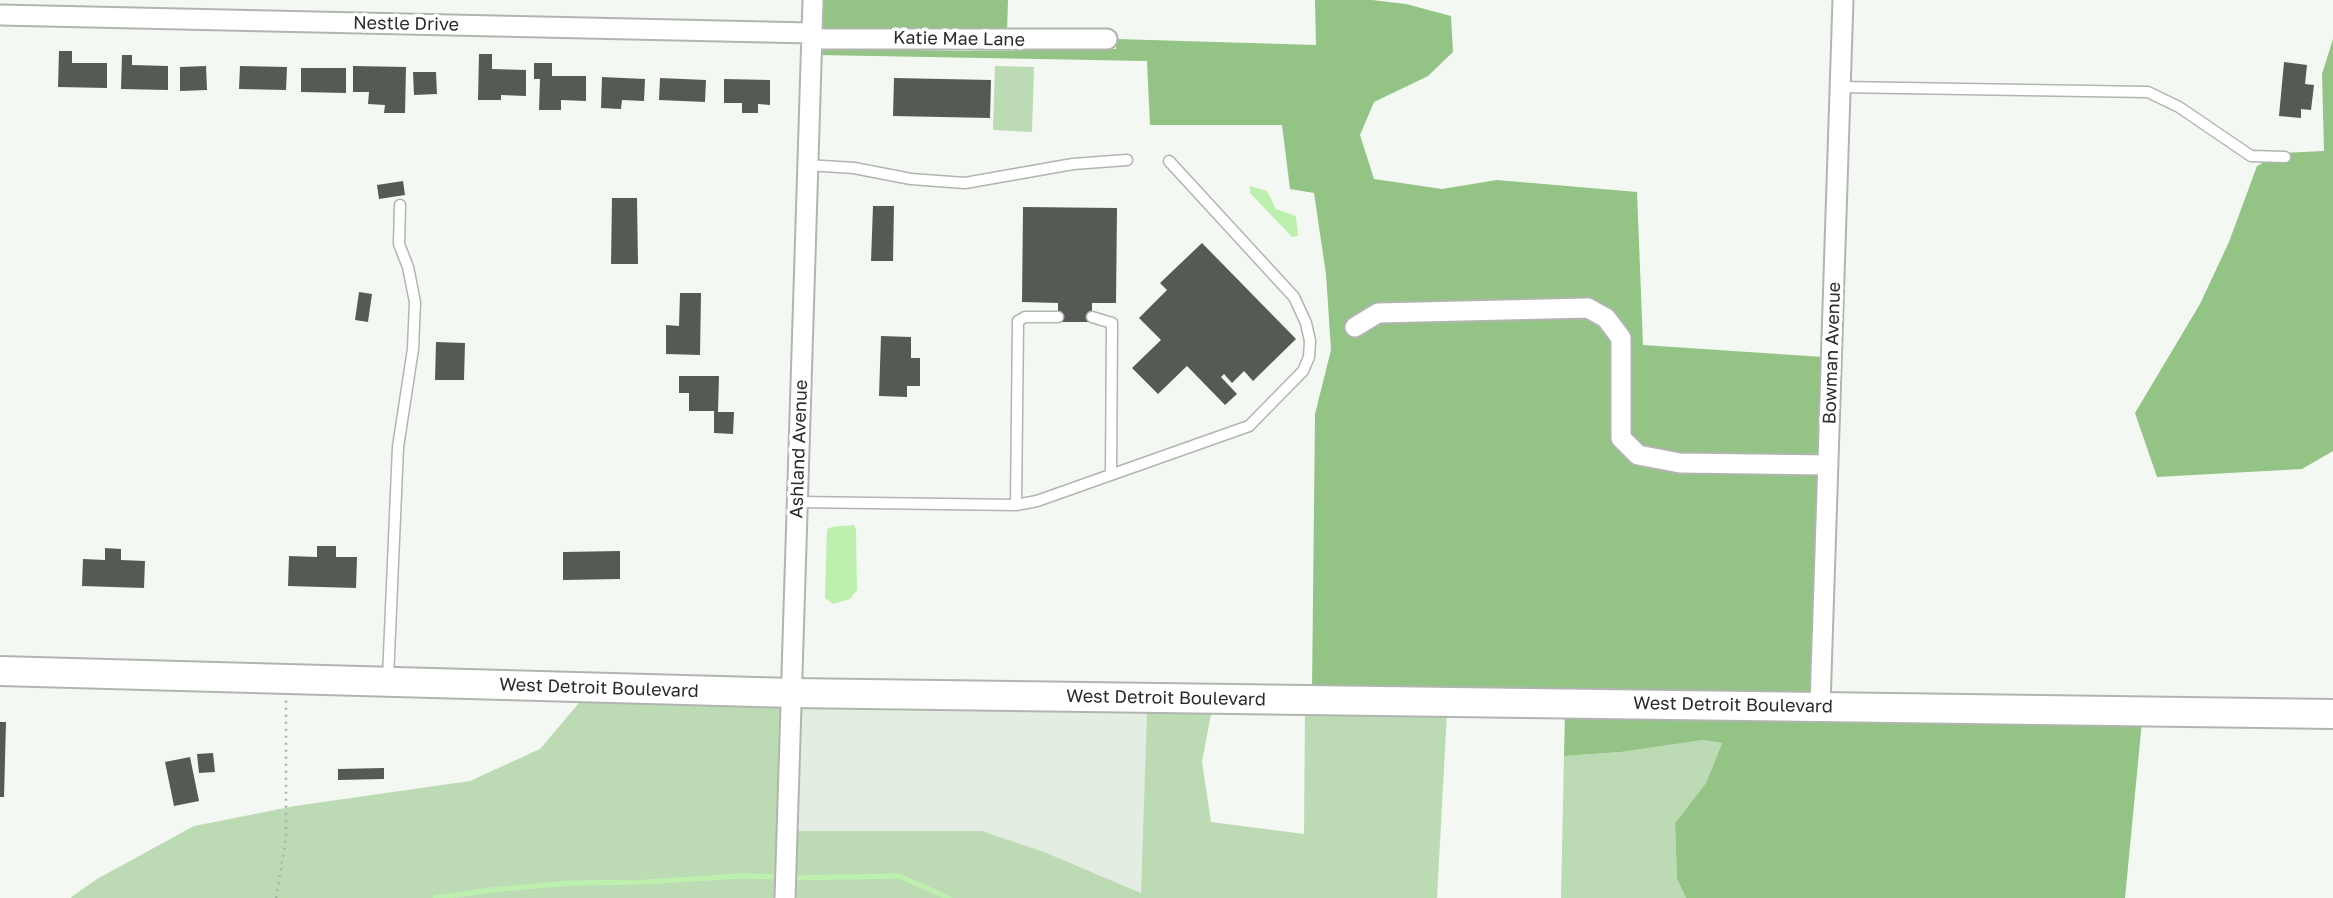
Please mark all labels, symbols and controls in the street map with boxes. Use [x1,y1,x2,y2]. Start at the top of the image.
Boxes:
street label: Nestle Drive [353,12,459,36]
street label: Katie Mae Lane [893,27,1025,51]
street label: Bowman Avenue [1819,281,1845,425]
street label: Ashland Avenue [786,379,812,519]
street label: West Detroit Boulevard [499,674,699,702]
street label: West Detroit Boulevard [1066,685,1266,711]
street label: West Detroit Boulevard [1633,692,1833,718]

